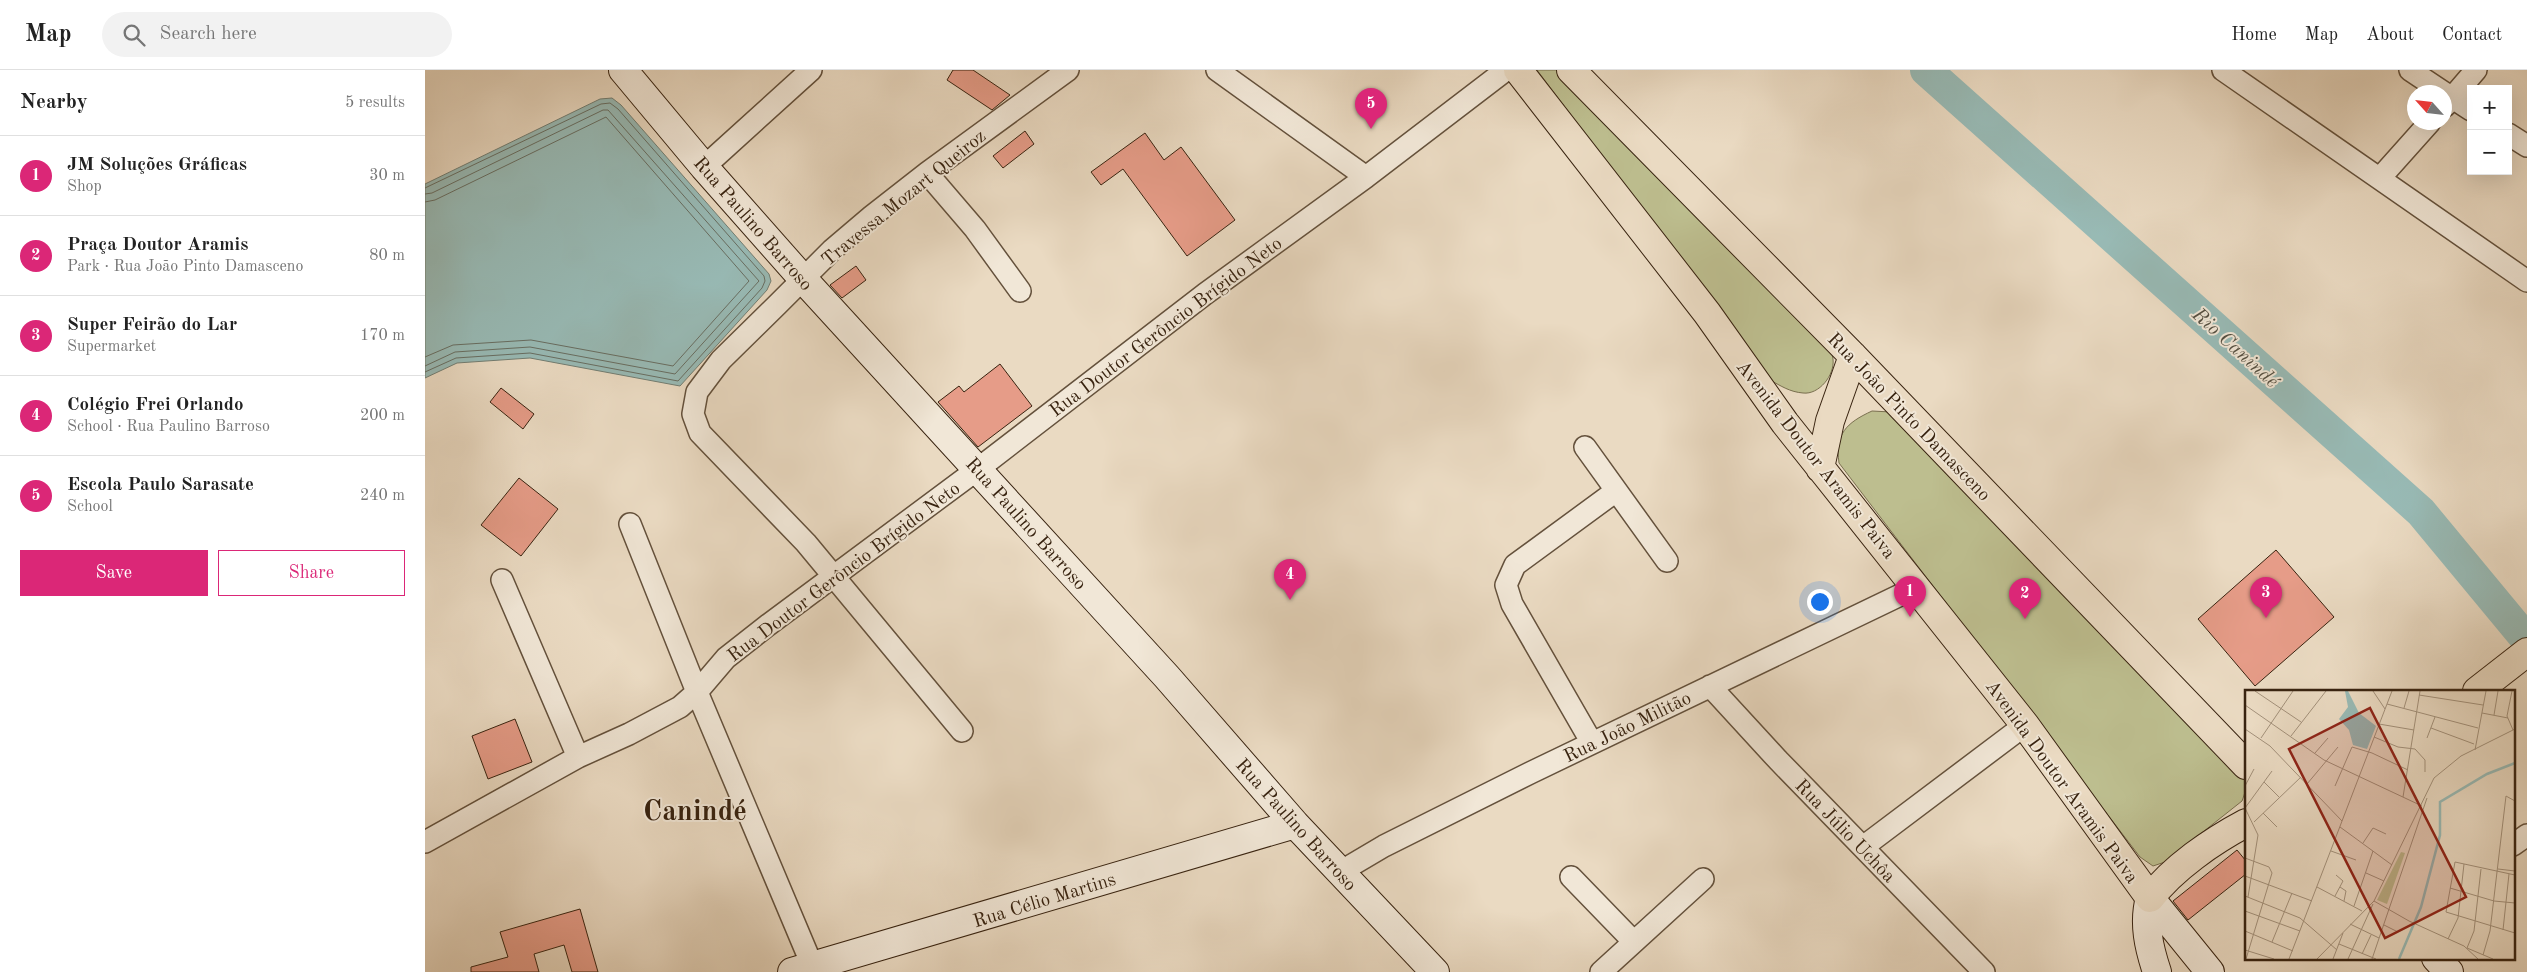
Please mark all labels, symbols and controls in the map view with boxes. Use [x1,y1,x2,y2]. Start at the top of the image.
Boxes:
search box [102,12,452,57]
icon: search [120,21,148,49]
text: Map [25,23,72,47]
text: Search here [160,25,257,44]
text: Home [2231,26,2277,44]
text: Map [2305,26,2338,44]
text: About [2366,26,2414,44]
text: Contact [2442,26,2502,44]
north arrow [2407,85,2452,130]
map controls [2467,85,2512,175]
button: + [2467,85,2512,130]
pin: 5 [1355,88,1387,129]
text: Nearby [20,92,88,113]
text: 5 results [345,95,405,111]
street label: Travessa Mozart Queiroz [819,127,990,271]
button: − [2467,130,2512,175]
street label: Rua Paulino Barroso [689,154,815,295]
text: JM Soluções Gráficas [67,156,247,175]
text: 1 [31,168,41,184]
text: 30 m [369,168,405,184]
text: Shop [67,179,102,195]
street label: Rua Doutor Gerôncio Brígido Neto [1047,234,1286,422]
text: Praça Doutor Aramis [67,236,248,255]
text: 2 [31,248,41,264]
text: 80 m [369,248,405,264]
text: Park · Rua João Pinto Damasceno [67,259,303,275]
water label: Rio Canindé [2187,304,2283,393]
text: Super Feirão do Lar [67,316,237,335]
text: 3 [31,328,41,344]
text: 170 m [360,328,405,344]
street label: Rua João Pinto Damasceno [1823,330,1993,505]
text: Supermarket [67,339,156,355]
street label: Avenida Doutor Aramis Paiva [1732,358,1899,564]
text: Colégio Frei Orlando [67,396,244,415]
text: 4 [31,408,41,424]
text: 200 m [360,408,405,424]
text: School · Rua Paulino Barroso [67,419,270,435]
street label: Rua Paulino Barroso [961,455,1089,594]
text: Escola Paulo Sarasate [67,476,254,495]
street label: Rua Doutor Gerôncio Brígido Neto [725,479,964,667]
text: 5 [31,488,41,504]
text: 240 m [360,488,405,504]
text: School [67,499,113,515]
button: Save [20,550,208,596]
button: Share [218,550,405,596]
pin: 4 [1274,559,1306,600]
pin: 1 [1894,576,1926,617]
pin: 3 [2250,577,2282,618]
pin: 2 [2009,578,2041,619]
your location [1807,589,1833,615]
street label: Avenida Doutor Aramis Paiva [1981,677,2141,888]
street label: Rua João Militão [1561,689,1695,767]
inset map [2245,690,2515,960]
street label: Rua Paulino Barroso [1231,756,1359,895]
street label: Rua Júlio Uchôa [1790,777,1898,887]
district label: Canindé [643,798,747,827]
street label: Rua Célio Martins [971,871,1118,932]

